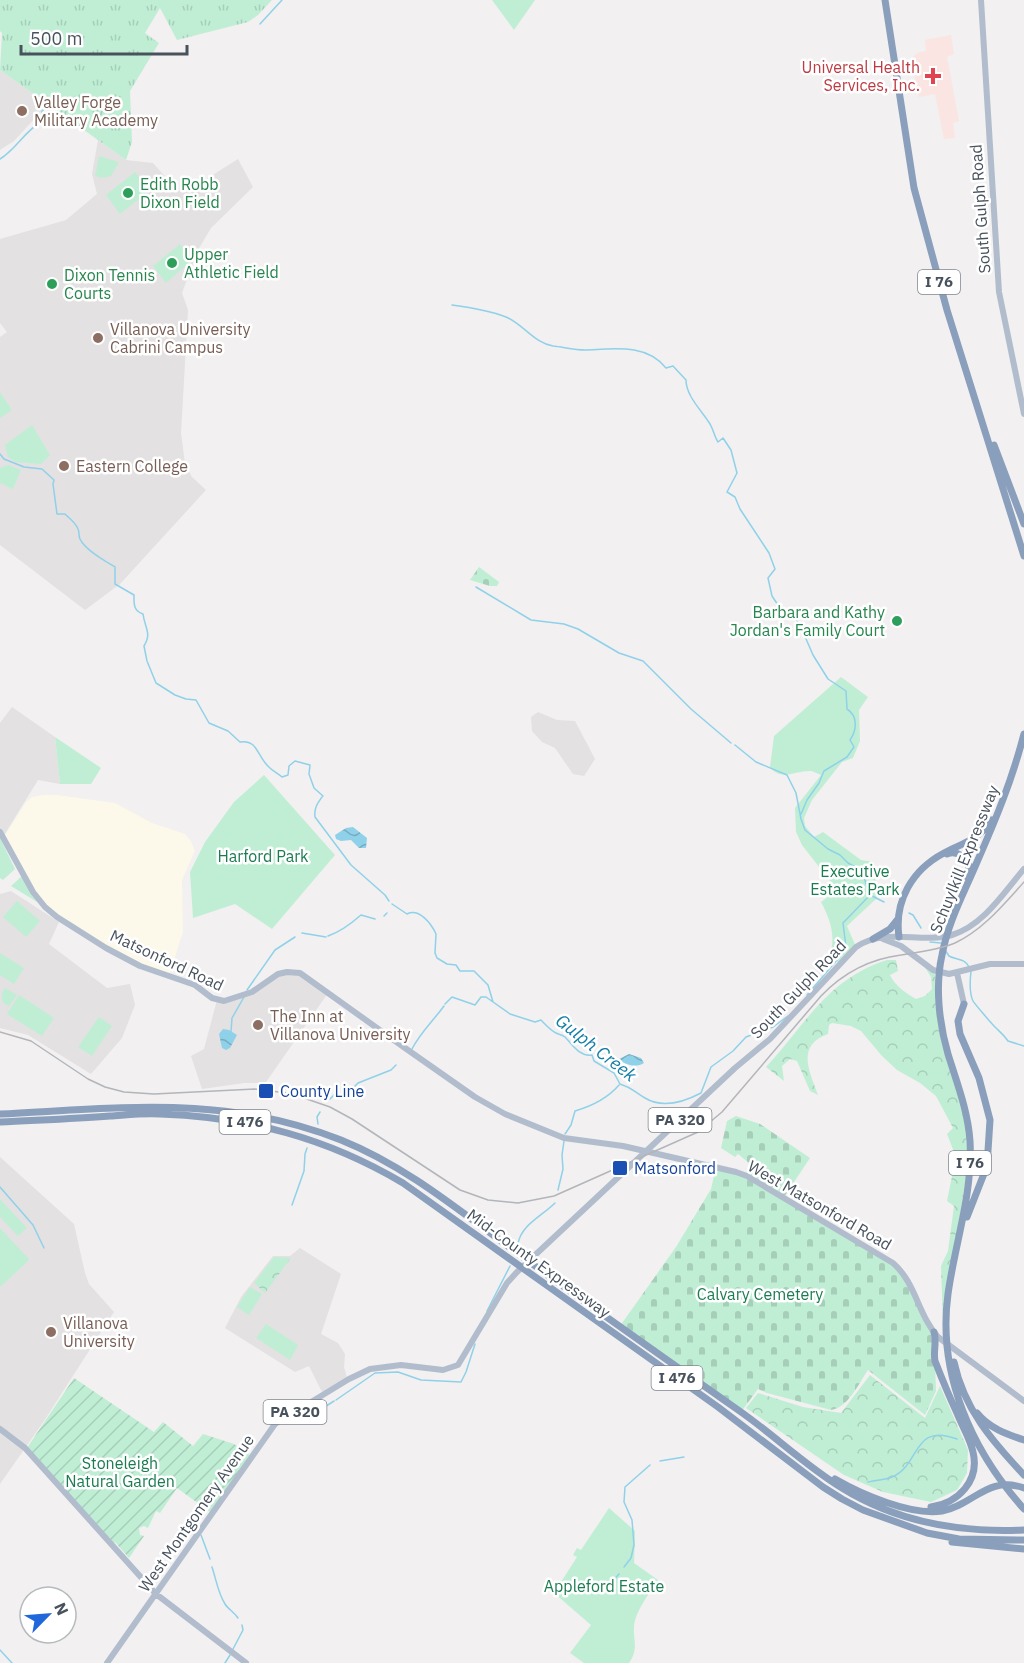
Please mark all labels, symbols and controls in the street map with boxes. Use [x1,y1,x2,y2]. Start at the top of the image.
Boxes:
scale bar [21,18,188,56]
text: 500 m [30,27,82,50]
place label: Universal Health Services, Inc. [802,57,920,95]
marker: Universal Health Services, Inc. [924,67,942,85]
place label: Valley Forge Military Academy [34,92,158,130]
marker: Valley Forge Military Academy [15,104,29,118]
street label: South Gulph Road [966,144,994,274]
place label: Edith Robb Dixon Field [140,174,220,212]
marker: Edith Robb Dixon Field [121,186,135,200]
place label: Upper Athletic Field [184,244,279,282]
marker: Upper Athletic Field [165,256,179,270]
place label: Dixon Tennis Courts [64,265,155,303]
road number: I 76 [918,270,960,294]
marker: Dixon Tennis Courts [45,277,59,291]
place label: Villanova University Cabrini Campus [110,319,251,357]
marker: Villanova University Cabrini Campus [91,331,105,345]
place label: Eastern College [76,456,188,476]
marker: Eastern College [57,459,71,473]
place label: Barbara and Kathy Jordan's Family Court [730,602,885,640]
marker: Barbara and Kathy Jordan's Family Court [890,614,904,628]
street label: Schuylkill Expressway [925,782,1003,936]
park label: Harford Park [217,846,309,866]
park label: Executive Estates Park [810,861,900,899]
street label: Matsonford Road [107,925,227,995]
street label: South Gulph Road [746,936,850,1042]
place label: The Inn at Villanova University [270,1006,411,1044]
water label: Gulph Creek [551,1009,642,1087]
marker: The Inn at Villanova University [251,1018,265,1032]
place label: County Line [280,1081,365,1101]
marker: County Line [257,1082,275,1100]
road number: PA 320 [648,1108,712,1132]
road number: I 476 [220,1110,270,1134]
road number: I 76 [949,1151,991,1175]
street label: West Matsonford Road [745,1156,895,1254]
place label: Matsonford [634,1158,716,1178]
marker: Matsonford [611,1159,629,1177]
street label: Mid-County Expressway [463,1204,615,1322]
park label: Calvary Cemetery [697,1284,823,1304]
place label: Villanova University [63,1313,135,1351]
marker: Villanova University [44,1325,58,1339]
road number: I 476 [652,1366,702,1390]
road number: PA 320 [264,1400,326,1424]
street label: West Montgomery Avenue [134,1430,258,1596]
park label: Stoneleigh Natural Garden [65,1453,175,1491]
park label: Appleford Estate [544,1576,664,1596]
north arrow [18,1585,78,1645]
text: N [50,1599,73,1618]

